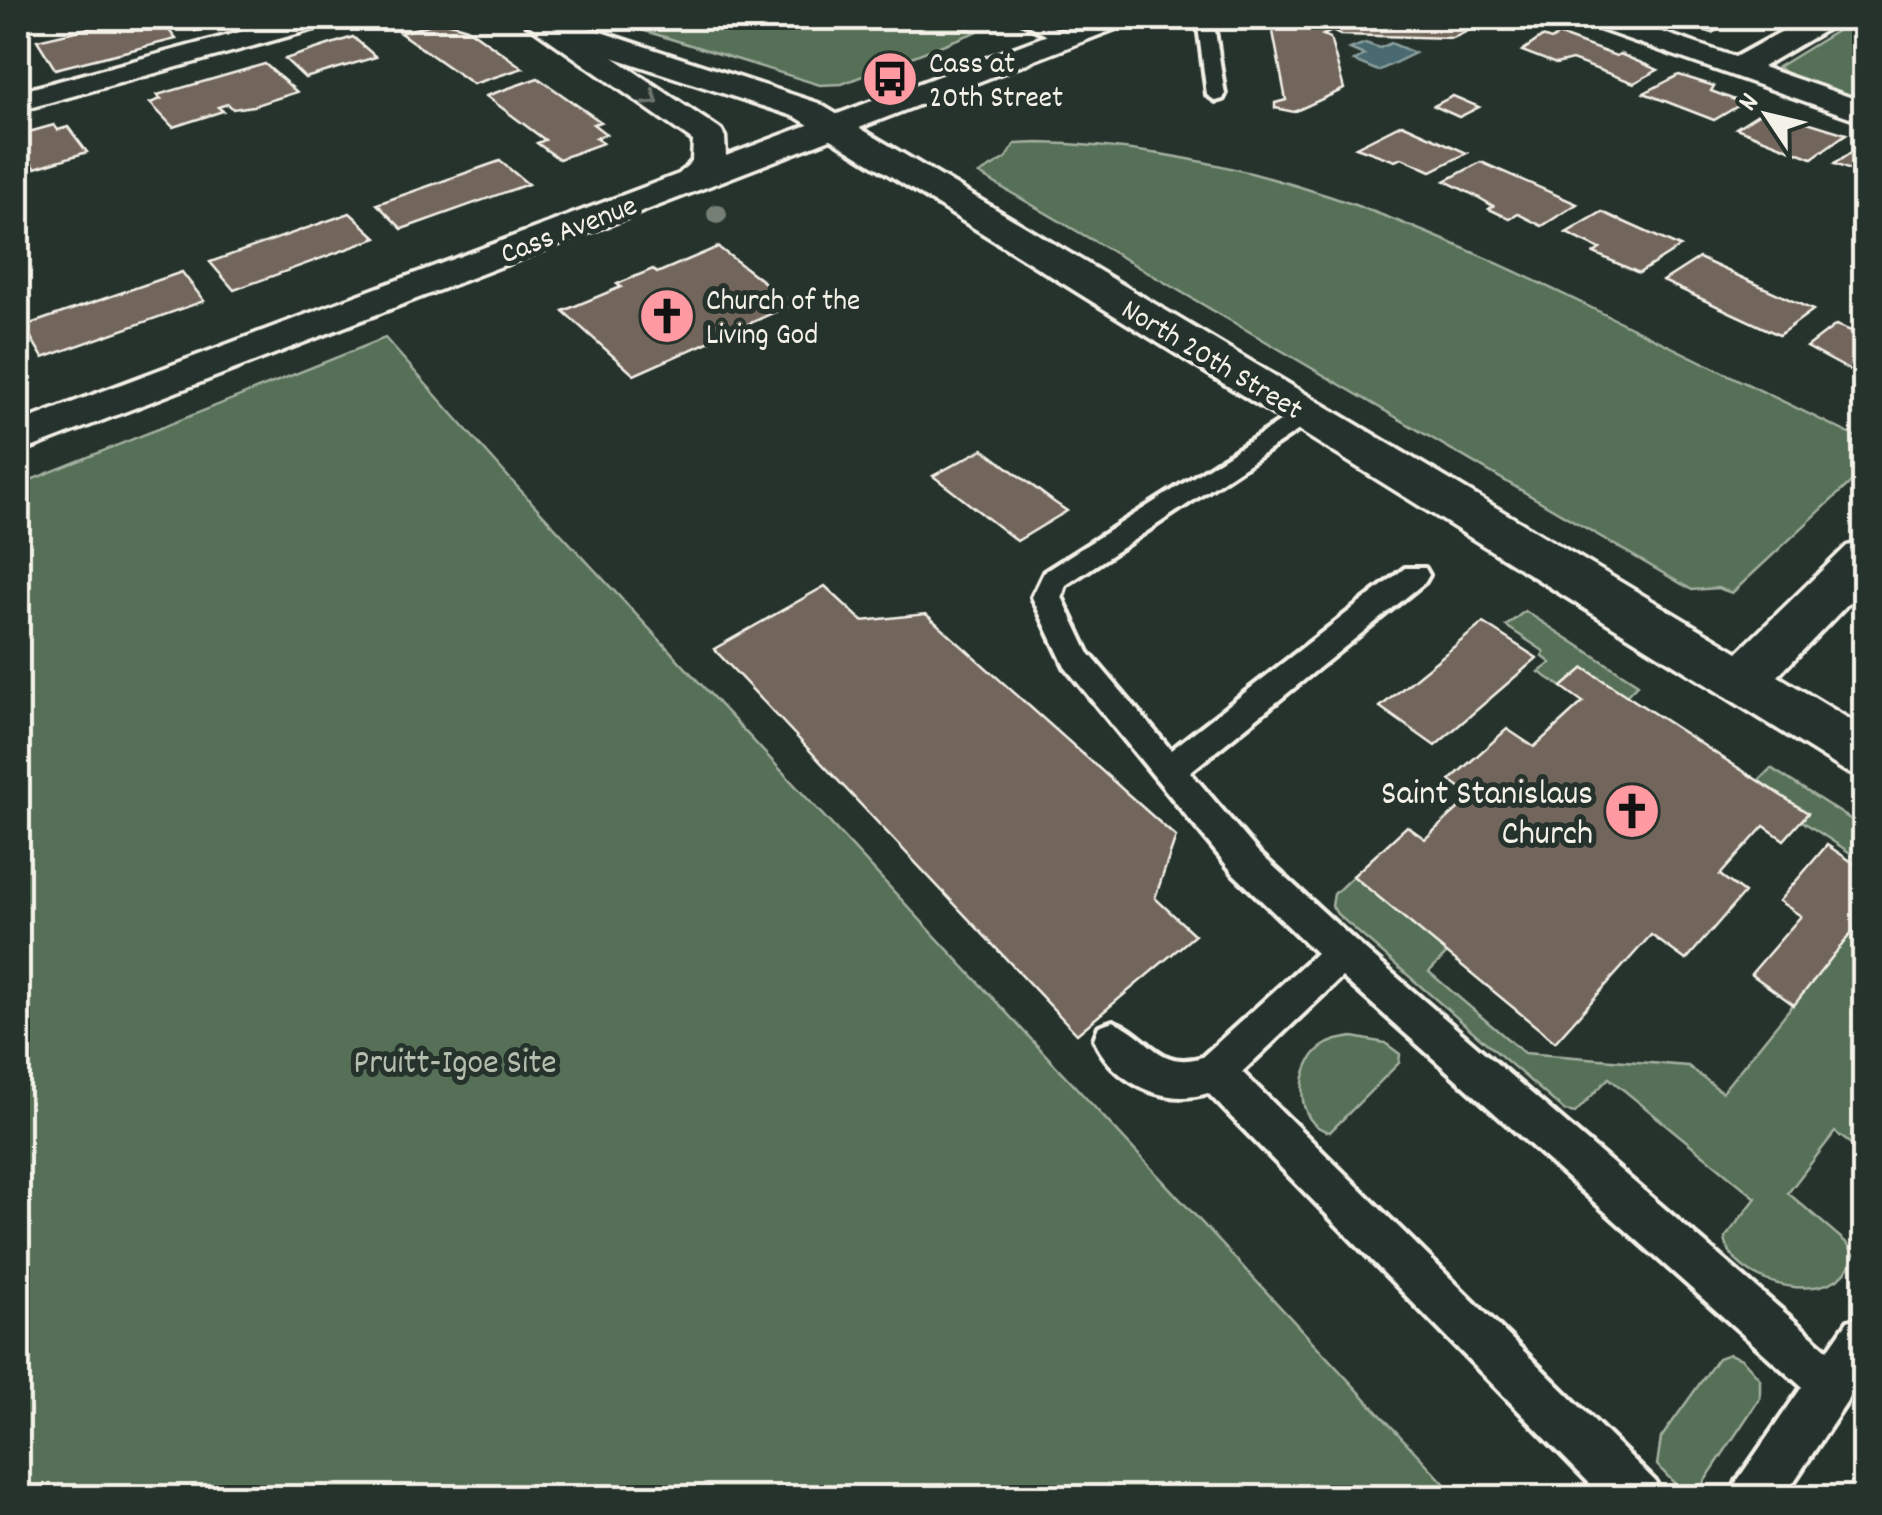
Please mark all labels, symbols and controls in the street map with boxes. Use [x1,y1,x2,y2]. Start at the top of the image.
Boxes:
place label: Cass at 20th Street [929,45,1063,122]
bus stop icon: Cass at 20th Street [860,49,920,109]
north arrow [1717,65,1817,165]
text: N [1730,86,1771,121]
one-way arrow [640,87,659,105]
street label: Cass Avenue [495,186,644,278]
place label: Church of the Living God [706,282,860,359]
church icon: Church of the Living God [637,286,697,346]
street label: North 20th Street [1112,291,1310,433]
place label: Saint Stanislaus Church [1381,771,1593,861]
church icon: Saint Stanislaus Church [1602,781,1662,841]
park label: Pruitt-Igoe Site [353,1040,557,1090]

